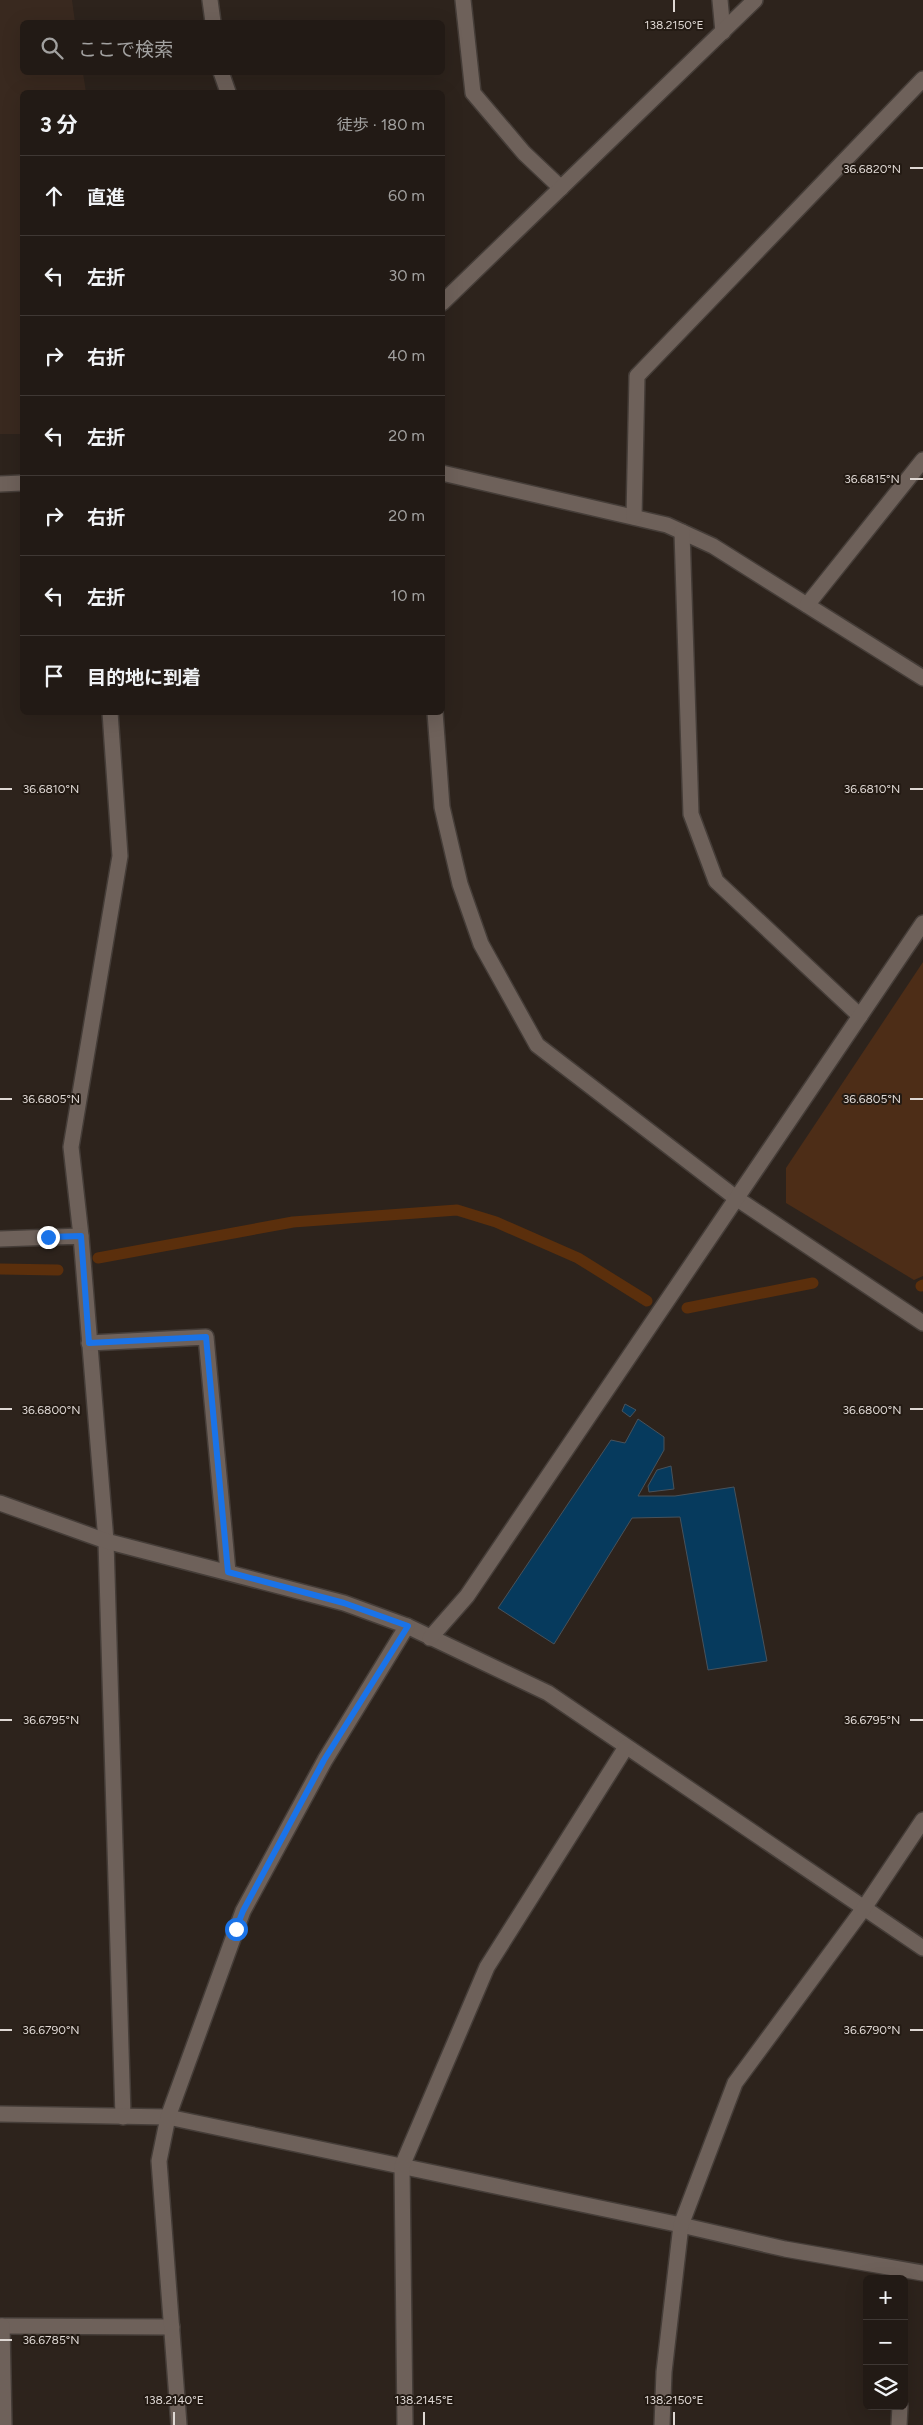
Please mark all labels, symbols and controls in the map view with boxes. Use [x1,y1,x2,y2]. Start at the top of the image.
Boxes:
text: 138.2150°E [644,18,704,32]
search box [20,20,445,75]
icon: search [38,34,66,62]
text: ここで検索 [78,38,173,61]
text: 3 分 [40,112,78,137]
text: 徒歩 · 180 m [337,115,425,134]
text: 36.6820°N [843,162,901,176]
icon: ahead [40,182,68,210]
text: 直進 [87,186,125,209]
text: 60 m [388,186,425,205]
icon: left [40,262,68,290]
text: 左折 [87,266,125,289]
text: 30 m [388,266,425,285]
icon: right [40,342,68,370]
text: 右折 [87,346,125,369]
text: 40 m [387,346,425,365]
icon: left [40,422,68,450]
text: 左折 [87,426,125,449]
text: 20 m [388,426,425,445]
text: 36.6815°N [844,472,900,486]
icon: right [40,502,68,530]
text: 右折 [87,506,125,529]
text: 20 m [388,506,425,525]
icon: left [40,582,68,610]
text: 左折 [87,586,125,609]
text: 10 m [391,586,425,605]
icon: arrive [40,662,68,690]
text: 目的地に到着 [87,666,201,689]
text: 36.6810°N [23,782,79,796]
text: 36.6810°N [844,782,900,796]
text: 36.6805°N [22,1092,80,1106]
text: 36.6805°N [843,1092,901,1106]
route end [37,1226,60,1249]
text: 36.6800°N [21,1403,81,1417]
text: 36.6800°N [842,1403,902,1417]
text: 36.6795°N [23,1713,79,1727]
text: 36.6795°N [844,1713,900,1727]
route start [225,1918,248,1941]
text: 36.6790°N [22,2023,80,2037]
text: 36.6790°N [843,2023,901,2037]
map controls [863,2275,908,2410]
button: + [863,2275,908,2320]
button: − [863,2320,908,2365]
text: 36.6785°N [22,2333,80,2347]
button: layers [863,2365,908,2410]
text: 138.2140°E [144,2393,204,2407]
text: 138.2145°E [395,2393,453,2407]
text: 138.2150°E [644,2393,704,2407]

